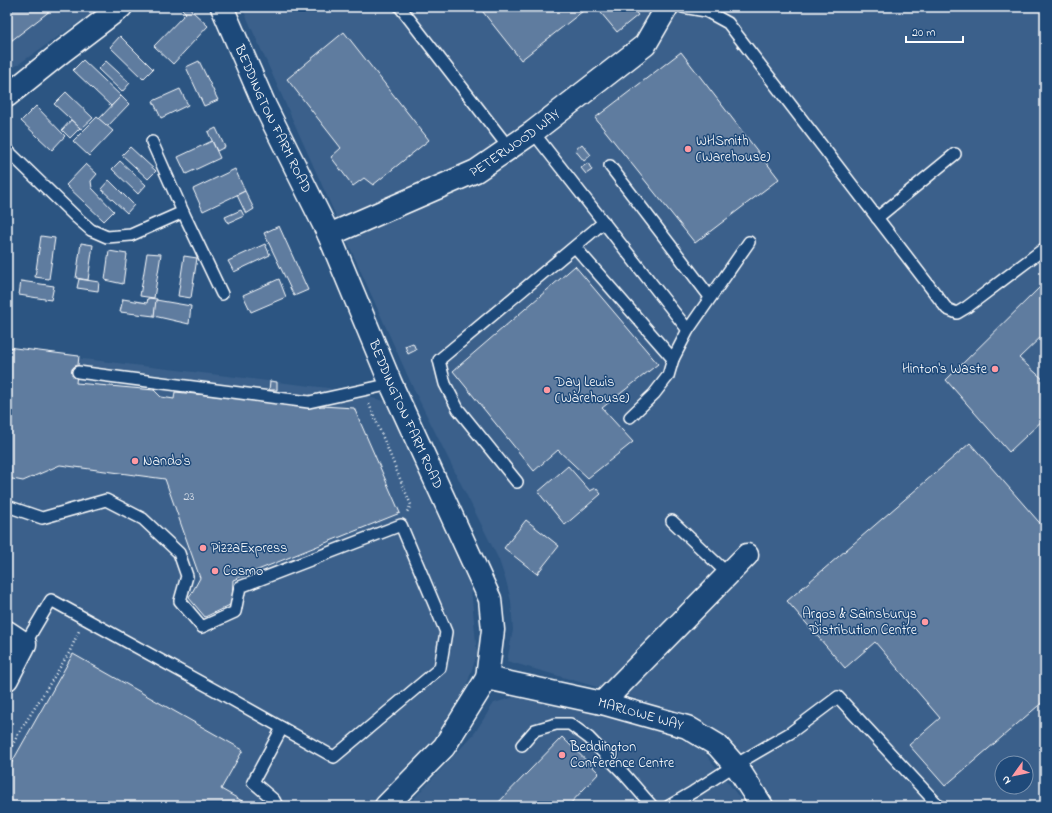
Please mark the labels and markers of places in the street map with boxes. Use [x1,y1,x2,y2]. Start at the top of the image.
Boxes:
place label: WHSmith (Warehouse) [696,131,770,168]
marker: WHSmith (Warehouse) [683,144,693,154]
place label: Hinton's Waste [902,359,988,380]
marker: Hinton's Waste [990,364,1000,374]
place label: Day Lewis (Warehouse) [554,372,629,409]
marker: Day Lewis (Warehouse) [542,385,552,395]
place label: Nando's [143,451,191,472]
marker: Nando's [130,456,140,466]
place label: PizzaExpress [211,538,287,559]
marker: PizzaExpress [198,543,208,553]
place label: Cosmo [223,561,263,582]
marker: Cosmo [210,566,220,576]
place label: Argos & Sainsburys Distribution Centre [802,604,918,641]
marker: Argos & Sainsburys Distribution Centre [920,617,930,627]
place label: Beddington Conference Centre [569,737,675,774]
marker: Beddington Conference Centre [557,750,567,760]

